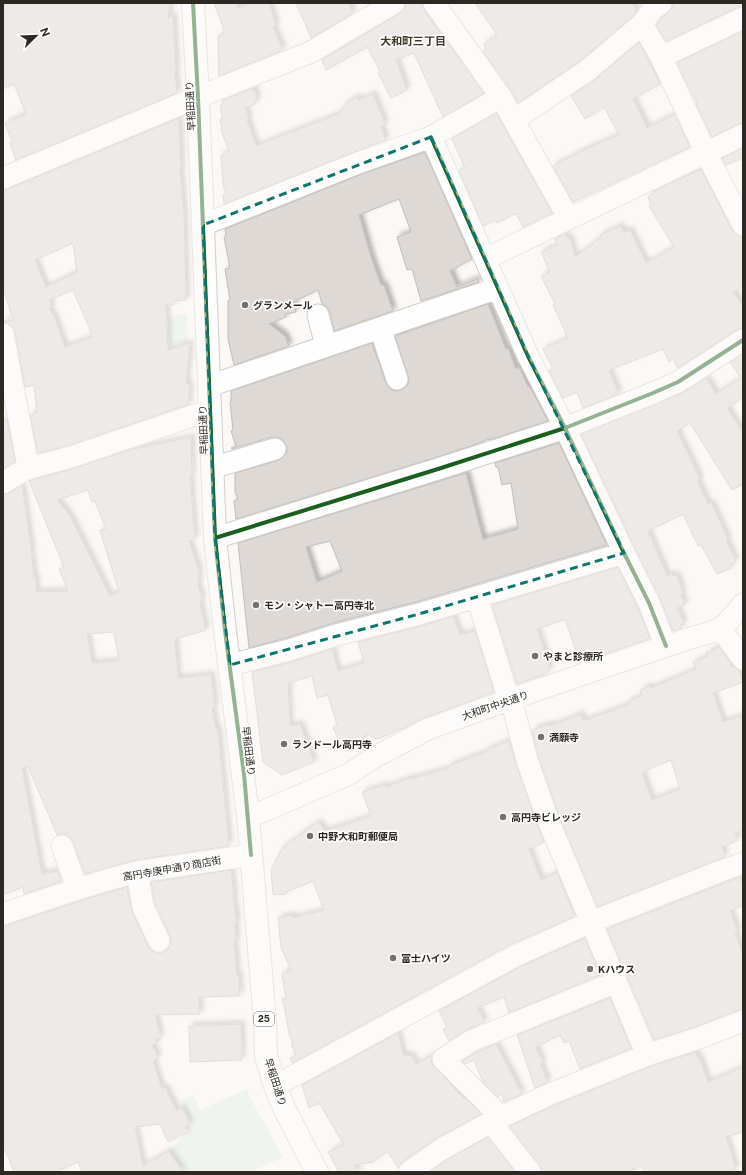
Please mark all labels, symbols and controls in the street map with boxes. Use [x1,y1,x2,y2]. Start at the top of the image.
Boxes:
north arrow [16,16,56,56]
text: N [38,26,52,38]
district label: 大和町三丁目 [380,35,446,47]
street label: 早稲田通り [183,81,197,131]
place label: グランメール [253,299,313,311]
marker: グランメール [240,300,250,310]
street label: 早稲田通り [196,405,210,455]
place label: モン・シャトー高円寺北 [264,599,374,611]
marker: モン・シャトー高円寺北 [251,600,261,610]
place label: やまと診療所 [543,650,603,662]
marker: やまと診療所 [530,651,540,661]
street label: 大和町中央通り [460,688,530,722]
street label: 早稲田通り [240,725,258,777]
place label: 満願寺 [549,731,579,743]
marker: 満願寺 [536,732,546,742]
place label: ランドール高円寺 [292,738,372,750]
marker: ランドール高円寺 [279,739,289,749]
place label: 高円寺ビレッジ [511,811,581,823]
marker: 高円寺ビレッジ [498,812,508,822]
place label: 中野大和町郵便局 [318,830,398,842]
marker: 中野大和町郵便局 [305,831,315,841]
street label: 高円寺庚申通り商店街 [122,853,222,883]
place label: 富士ハイツ [401,952,451,964]
marker: 富士ハイツ [388,953,398,963]
place label: Kハウス [598,963,635,975]
marker: Kハウス [585,964,595,974]
road number: 25 [254,1012,274,1026]
street label: 早稲田通り [263,1056,289,1108]

